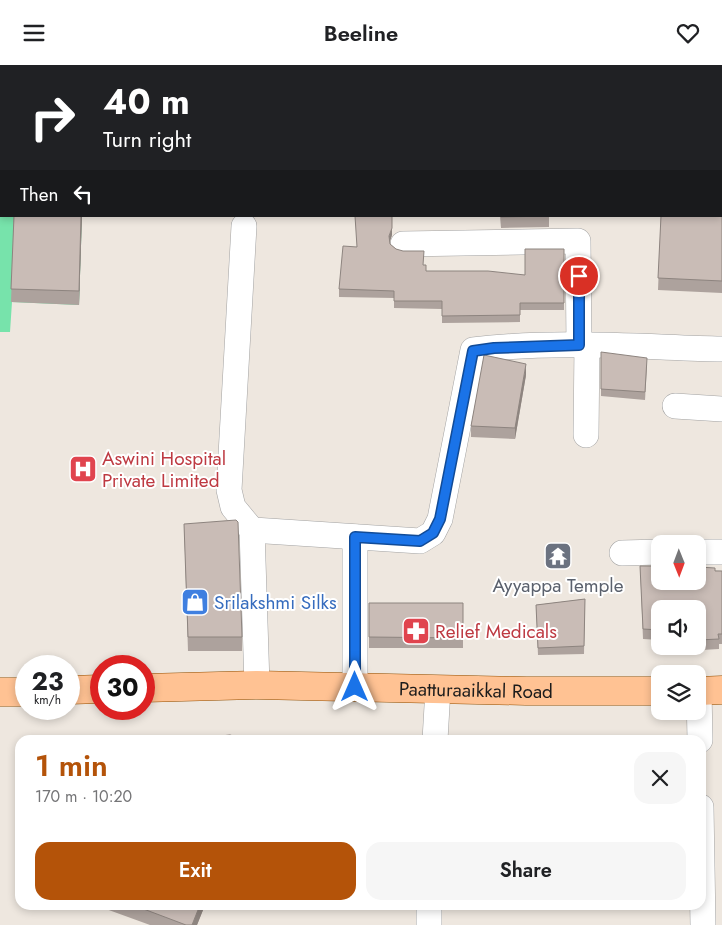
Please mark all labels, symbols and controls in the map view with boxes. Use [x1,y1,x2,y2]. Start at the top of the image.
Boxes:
text: Beeline [324,17,398,49]
icon: menu [20,19,48,47]
icon: heart [674,19,702,47]
text: 40 m [103,77,190,127]
icon: right [20,85,85,150]
text: Turn right [103,123,191,155]
icon: left [69,180,97,208]
text: Then [20,181,59,208]
pin [558,255,600,297]
icon: arrive [565,262,593,290]
place label: Aswini Hospital Private Limited [102,445,226,494]
hospital icon: Aswini Hospital Private Limited [68,454,98,484]
north arrow [651,535,706,590]
map controls [651,535,706,720]
temple icon: Ayyappa Temple [543,541,573,571]
place label: Ayyappa Temple [492,572,624,599]
shop icon: Srilakshmi Silks [180,587,210,617]
place label: Srilakshmi Silks [214,589,337,616]
button: sound [651,600,706,655]
pharmacy icon: Relief Medicals [401,616,431,646]
place label: Relief Medicals [435,618,557,645]
speed limit sign: 30 [90,655,155,720]
position arrow [328,660,380,712]
text: 23 [32,663,63,699]
button: layers [651,665,706,720]
street label: Paatturaaikkal Road [399,675,553,705]
text: km/h [34,691,61,709]
text: 1 min [35,744,108,787]
button: close [634,752,686,804]
text: 170 m · 10:20 [35,785,132,808]
button: Exit [35,842,356,900]
button: Share [366,842,686,900]

